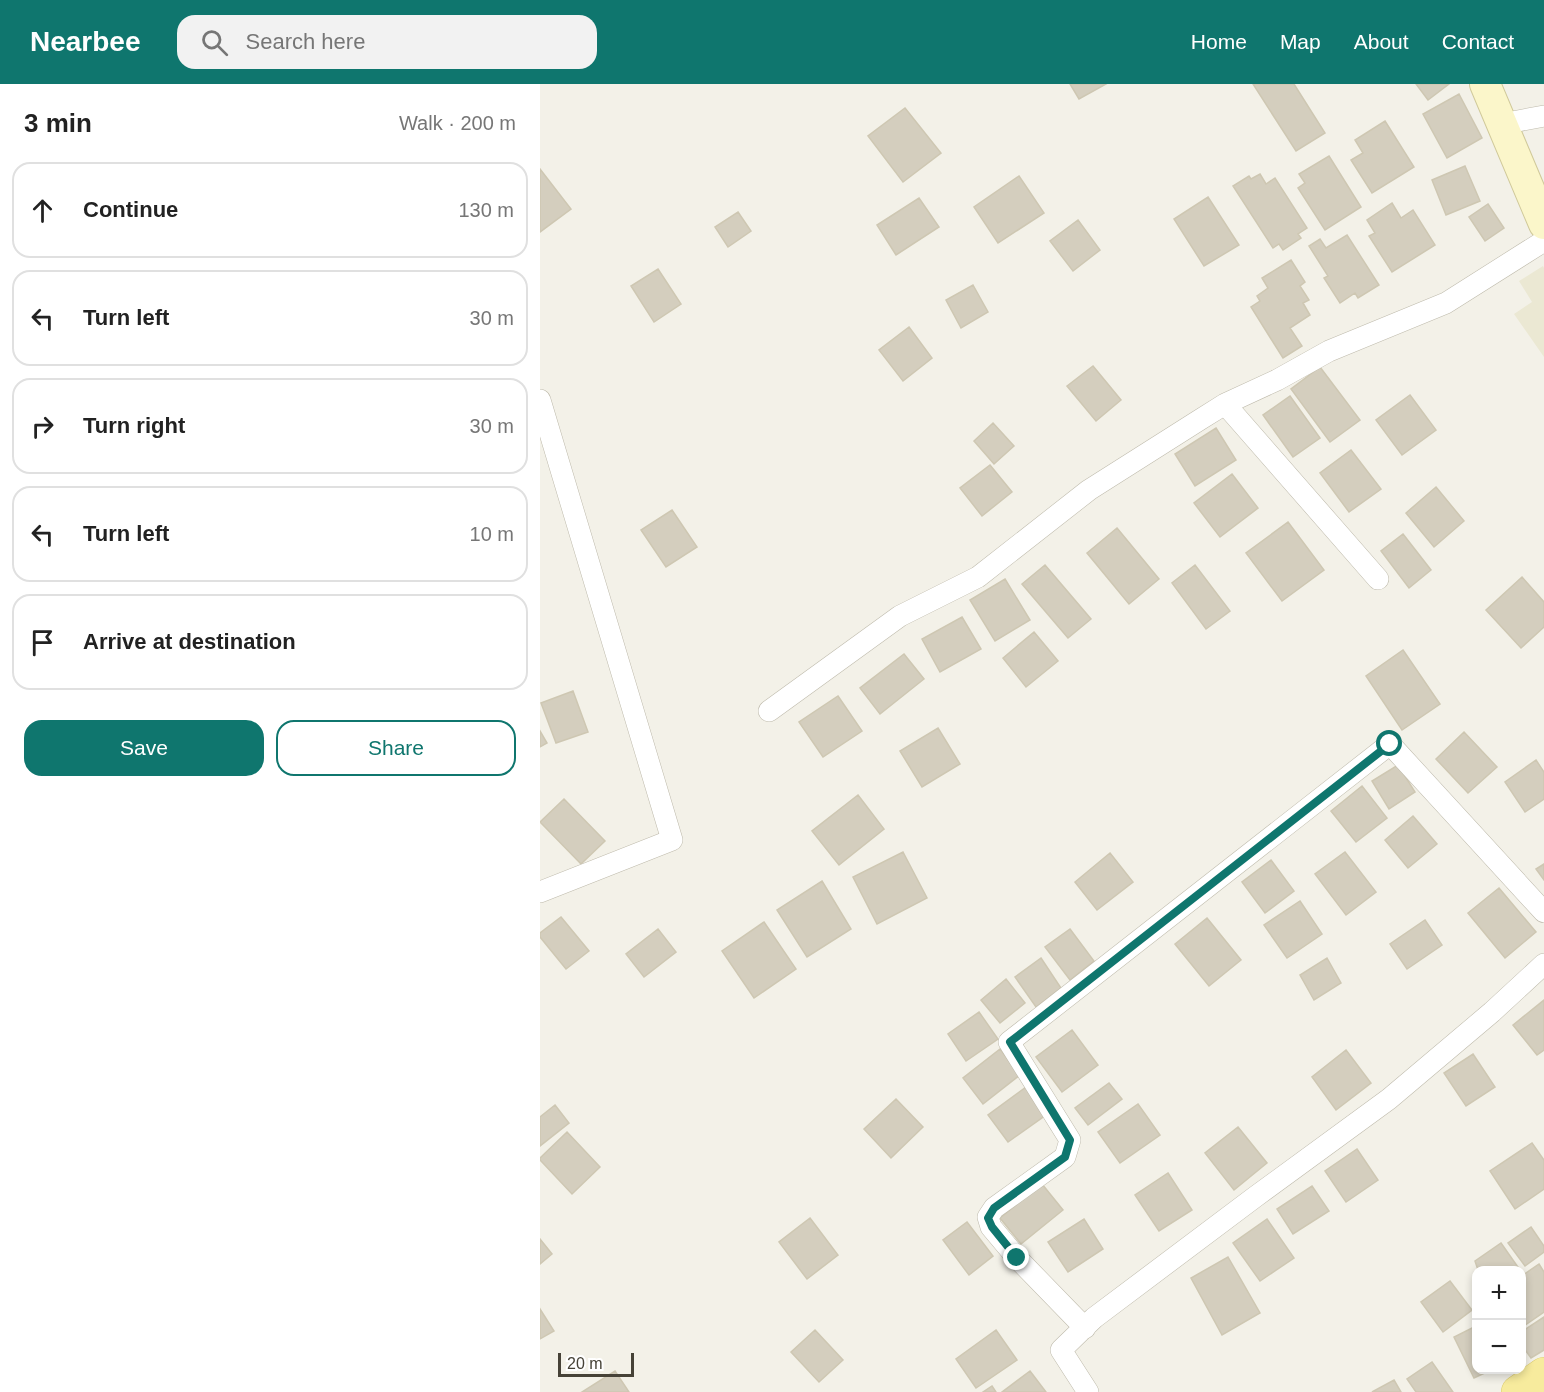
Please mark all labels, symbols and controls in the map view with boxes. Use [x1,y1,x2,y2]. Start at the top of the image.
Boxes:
search box [177,15,597,69]
text: Nearbee [30,26,141,57]
icon: search [198,26,231,59]
text: Search here [246,29,365,54]
text: Home [1191,30,1247,53]
text: Map [1280,30,1321,53]
text: About [1354,30,1409,53]
text: Contact [1442,30,1514,53]
text: 3 min [24,108,92,138]
text: Walk · 200 m [399,112,516,134]
icon: ahead [26,194,59,227]
text: Continue [83,197,178,222]
text: 130 m [458,199,514,221]
icon: left [26,302,59,335]
text: Turn left [83,305,169,330]
text: 30 m [470,307,514,329]
icon: right [26,410,59,443]
text: Turn right [83,413,185,438]
text: 30 m [470,415,514,437]
icon: left [26,518,59,551]
text: Turn left [83,521,169,546]
text: 10 m [470,523,514,545]
icon: arrive [26,626,59,659]
text: Arrive at destination [83,629,296,654]
button: Save [24,720,264,776]
button: Share [276,720,516,776]
route start [1376,730,1402,756]
route end [1003,1244,1029,1270]
map controls [1472,1266,1526,1374]
button: + [1472,1266,1526,1320]
button: − [1472,1320,1526,1374]
scale bar [558,1350,634,1378]
text: 20 m [567,1355,603,1372]

